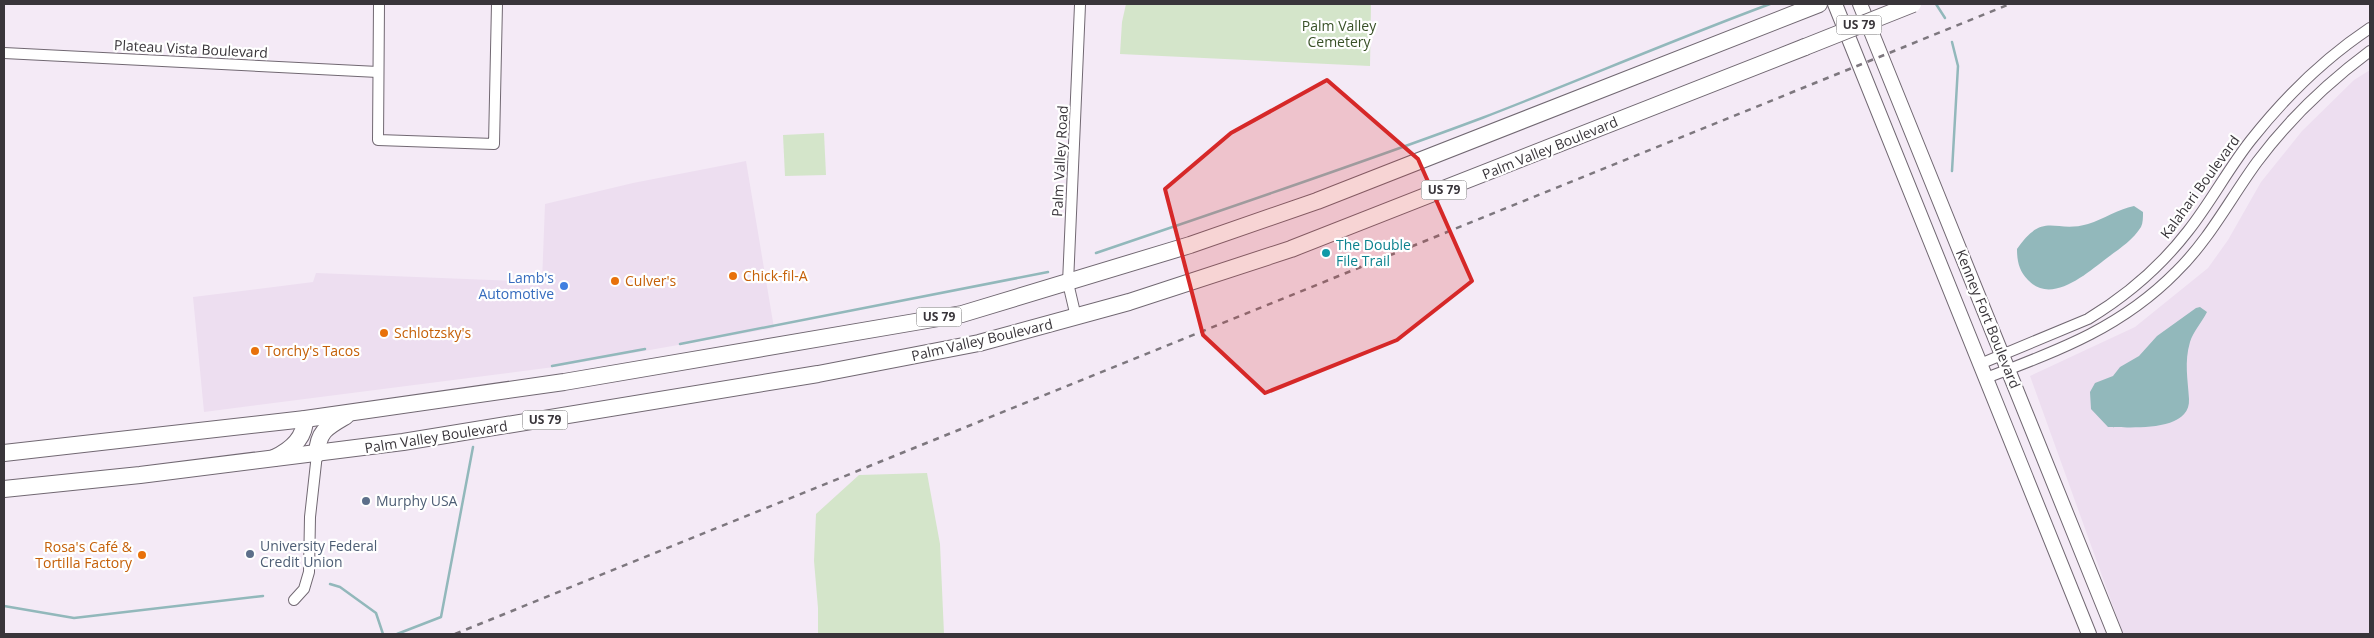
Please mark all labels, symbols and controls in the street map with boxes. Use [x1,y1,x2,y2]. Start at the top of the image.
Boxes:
park label: Palm Valley Cemetery [1302,16,1377,51]
road number: US 79 [1836,16,1882,34]
street label: Plateau Vista Boulevard [114,35,268,62]
street label: Palm Valley Road [1047,105,1072,217]
street label: Palm Valley Boulevard [1479,112,1620,183]
street label: Kalahari Boulevard [2156,131,2244,242]
road number: US 79 [1422,180,1466,200]
place label: The Double File Trail [1336,235,1411,270]
street label: Kenney Fort Boulevard [1952,246,2025,391]
marker: The Double File Trail [1320,247,1332,259]
place label: Chick-fil-A [743,266,808,285]
place label: Lamb's Automotive [478,268,554,303]
marker: Chick-fil-A [727,270,739,282]
place label: Culver's [625,271,677,290]
marker: Culver's [609,275,621,287]
marker: Lamb's Automotive [558,280,570,292]
road number: US 79 [916,308,962,326]
street label: Palm Valley Boulevard [909,314,1054,365]
place label: Schlotzsky's [394,323,472,342]
marker: Schlotzsky's [378,327,390,339]
place label: Torchy's Tacos [265,341,360,360]
marker: Torchy's Tacos [249,345,261,357]
road number: US 79 [522,410,568,430]
street label: Palm Valley Boulevard [363,416,509,457]
place label: Murphy USA [376,491,458,510]
marker: Murphy USA [360,495,372,507]
place label: University Federal Credit Union [260,536,377,571]
place label: Rosa's Café & Tortilla Factory [35,537,133,572]
marker: University Federal Credit Union [244,548,256,560]
marker: Rosa's Café & Tortilla Factory [136,549,148,561]

